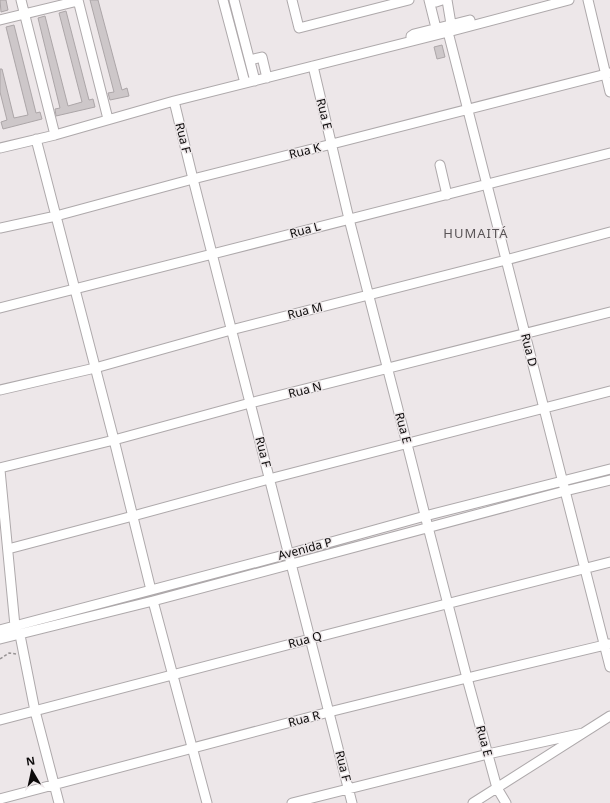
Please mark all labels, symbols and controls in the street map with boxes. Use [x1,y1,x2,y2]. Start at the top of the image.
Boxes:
street label: Rua E [312,97,337,131]
street label: Rua F [171,121,195,155]
street label: Rua K [287,138,323,163]
street label: Rua L [288,217,322,242]
district label: HUMAITÁ [443,224,509,242]
street label: Rua M [286,298,324,323]
street label: Rua D [517,332,542,368]
street label: Rua N [286,377,323,402]
street label: Rua E [391,411,416,445]
street label: Rua F [251,435,275,469]
street label: Avenida P [276,533,334,564]
street label: Rua Q [286,627,324,652]
street label: Rua R [286,706,322,731]
street label: Rua E [472,724,497,758]
street label: Rua F [331,749,355,783]
north arrow [12,751,52,791]
text: N [25,753,36,769]

